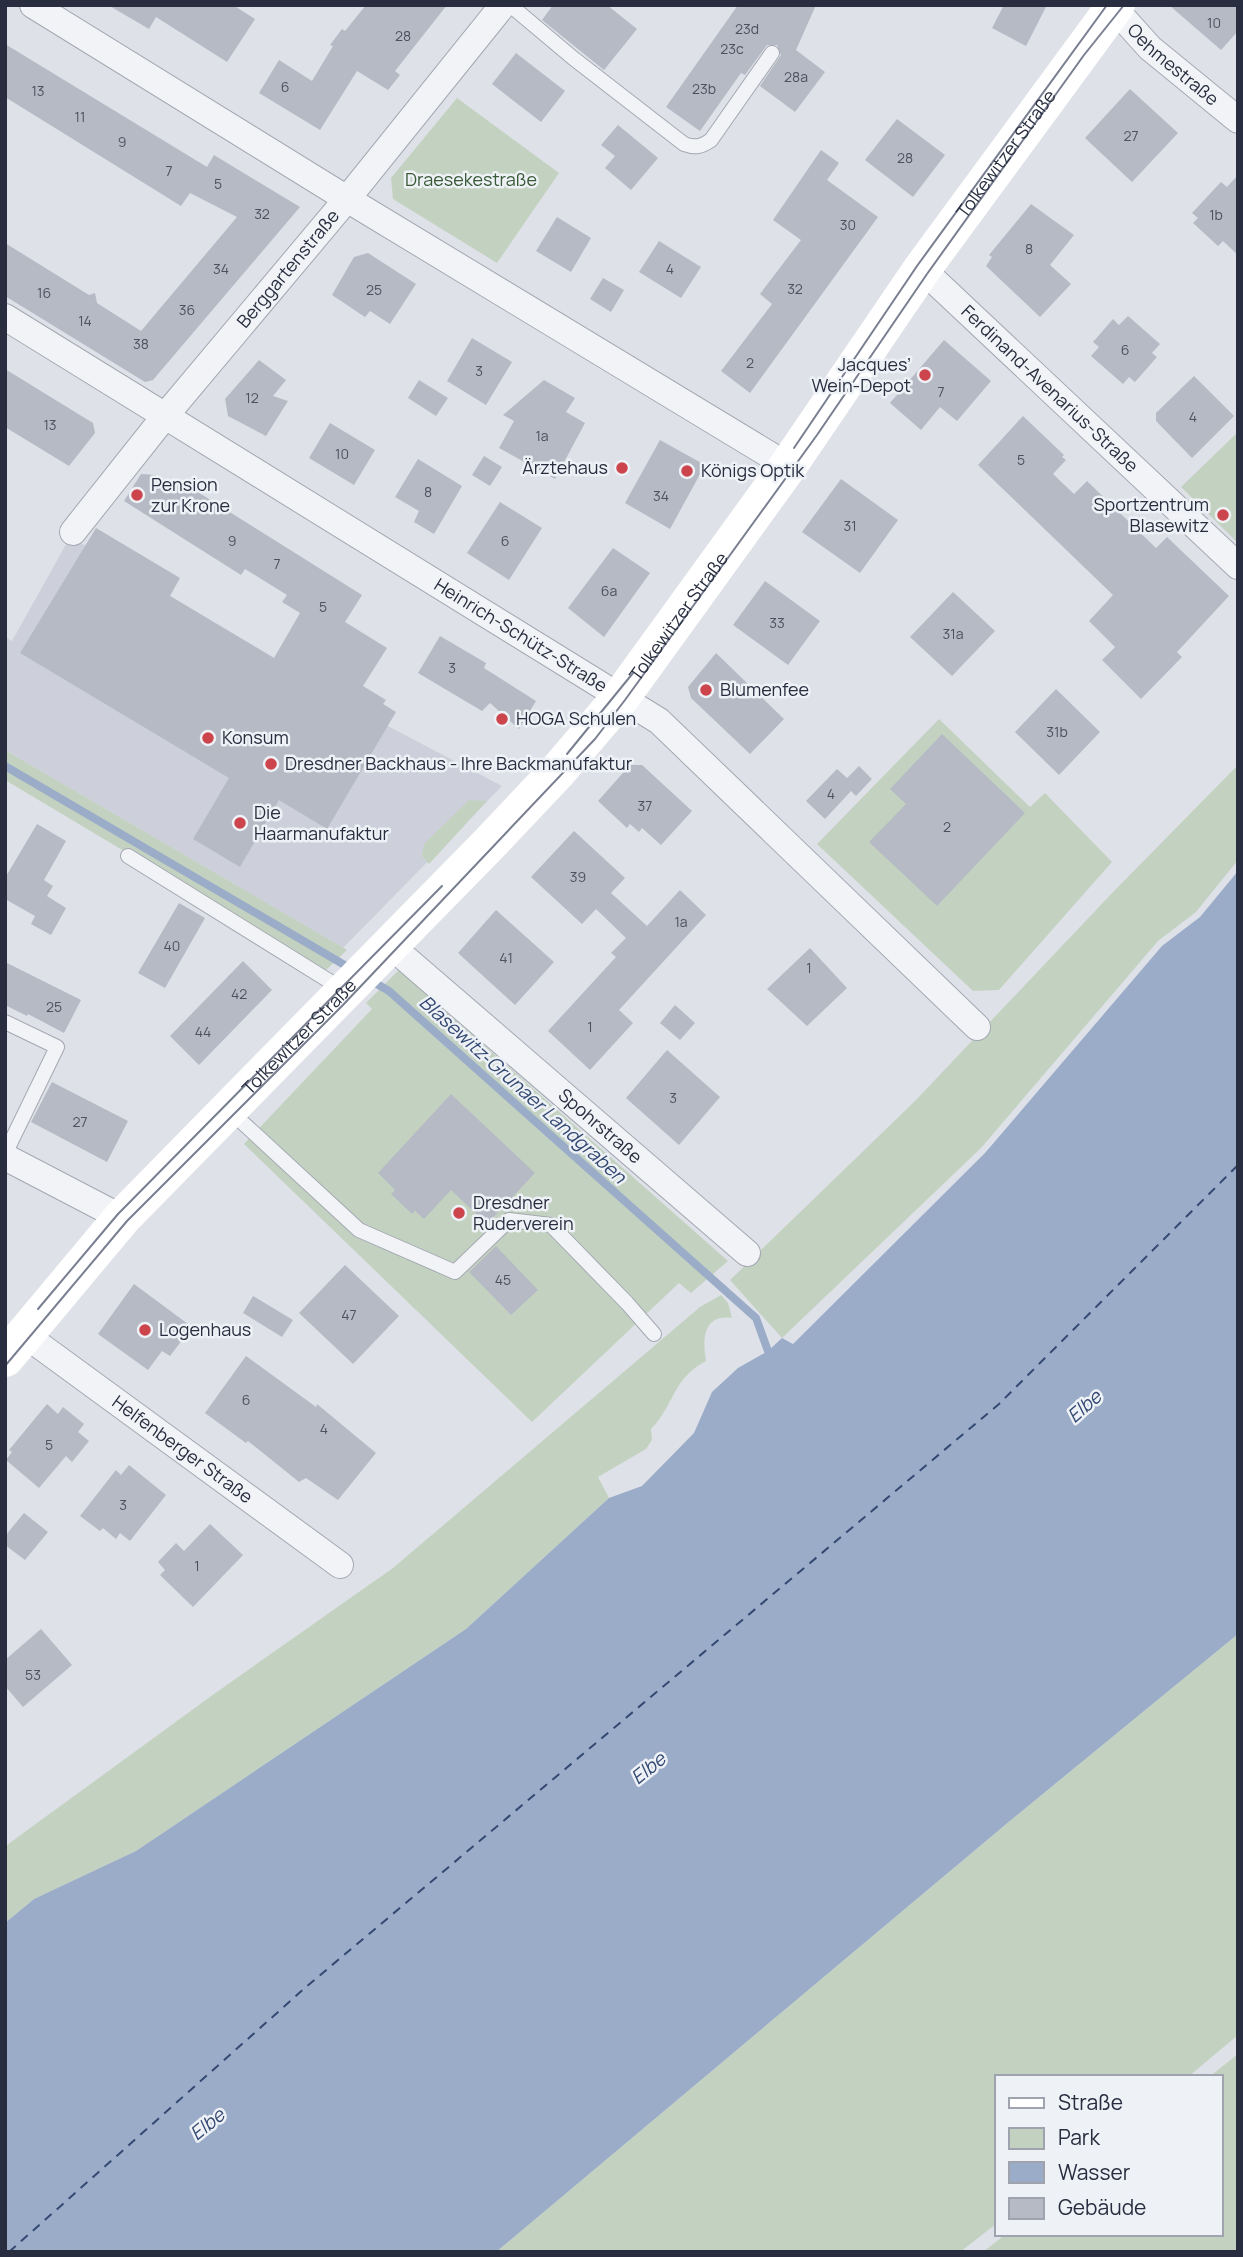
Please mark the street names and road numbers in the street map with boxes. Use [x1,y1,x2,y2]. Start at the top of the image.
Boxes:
street label: Oehmestraße [1123,18,1224,111]
street label: Tolkewitzer Straße [951,84,1061,222]
street label: Berggartenstraße [231,204,344,333]
street label: Ferdinand-Avenarius-Straße [957,299,1144,477]
street label: Tolkewitzer Straße [623,547,733,686]
street label: Heinrich-Schütz-Straße [430,572,612,697]
street label: Tolkewitzer Straße [237,973,361,1100]
street label: Spohrstraße [554,1083,648,1168]
street label: Helfenberger Straße [108,1389,258,1508]

